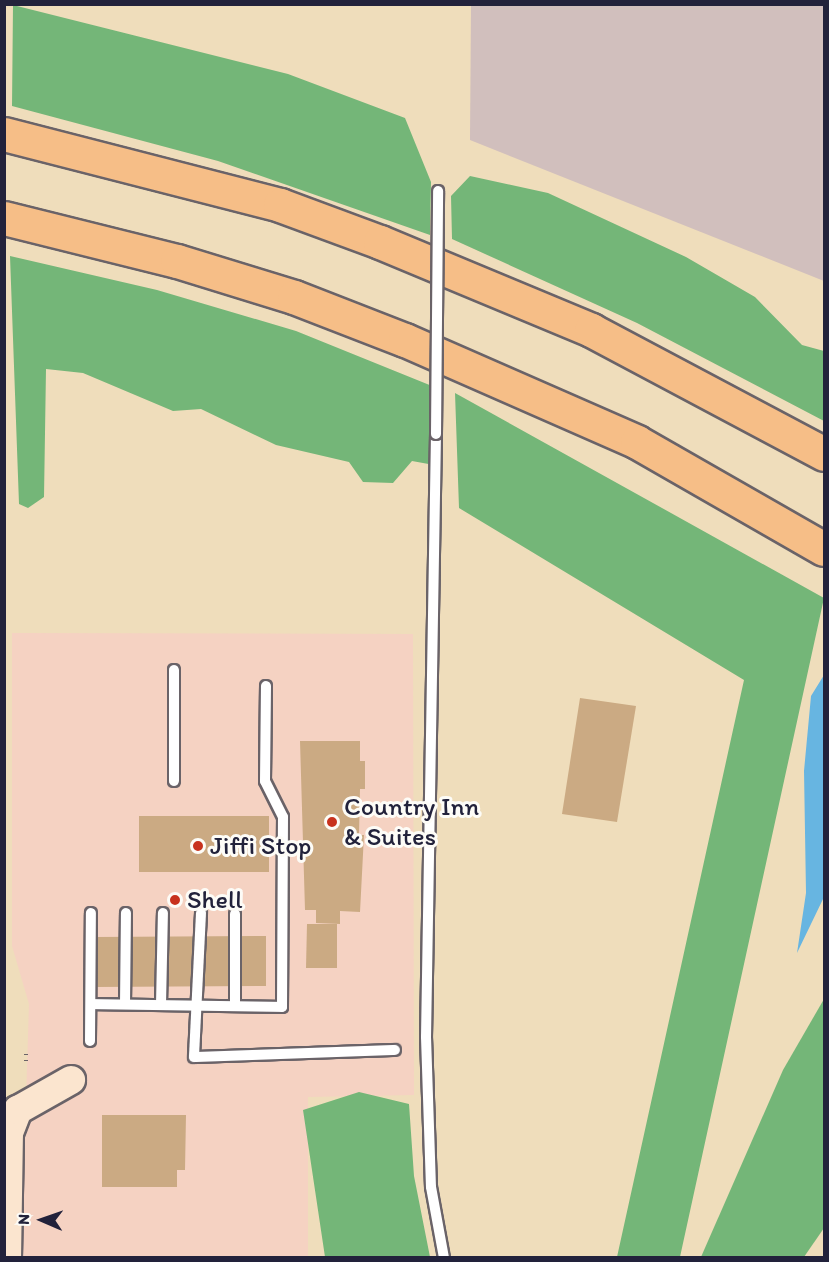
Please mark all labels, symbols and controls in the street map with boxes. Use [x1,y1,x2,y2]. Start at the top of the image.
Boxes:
place label: Country Inn & Suites [344,791,479,852]
marker: Country Inn & Suites [325,815,339,829]
place label: Jiffi Stop [210,830,311,862]
marker: Jiffi Stop [191,839,205,853]
place label: Shell [187,884,243,916]
marker: Shell [168,893,182,907]
north arrow [12,1190,72,1250]
text: N [14,1214,33,1225]

